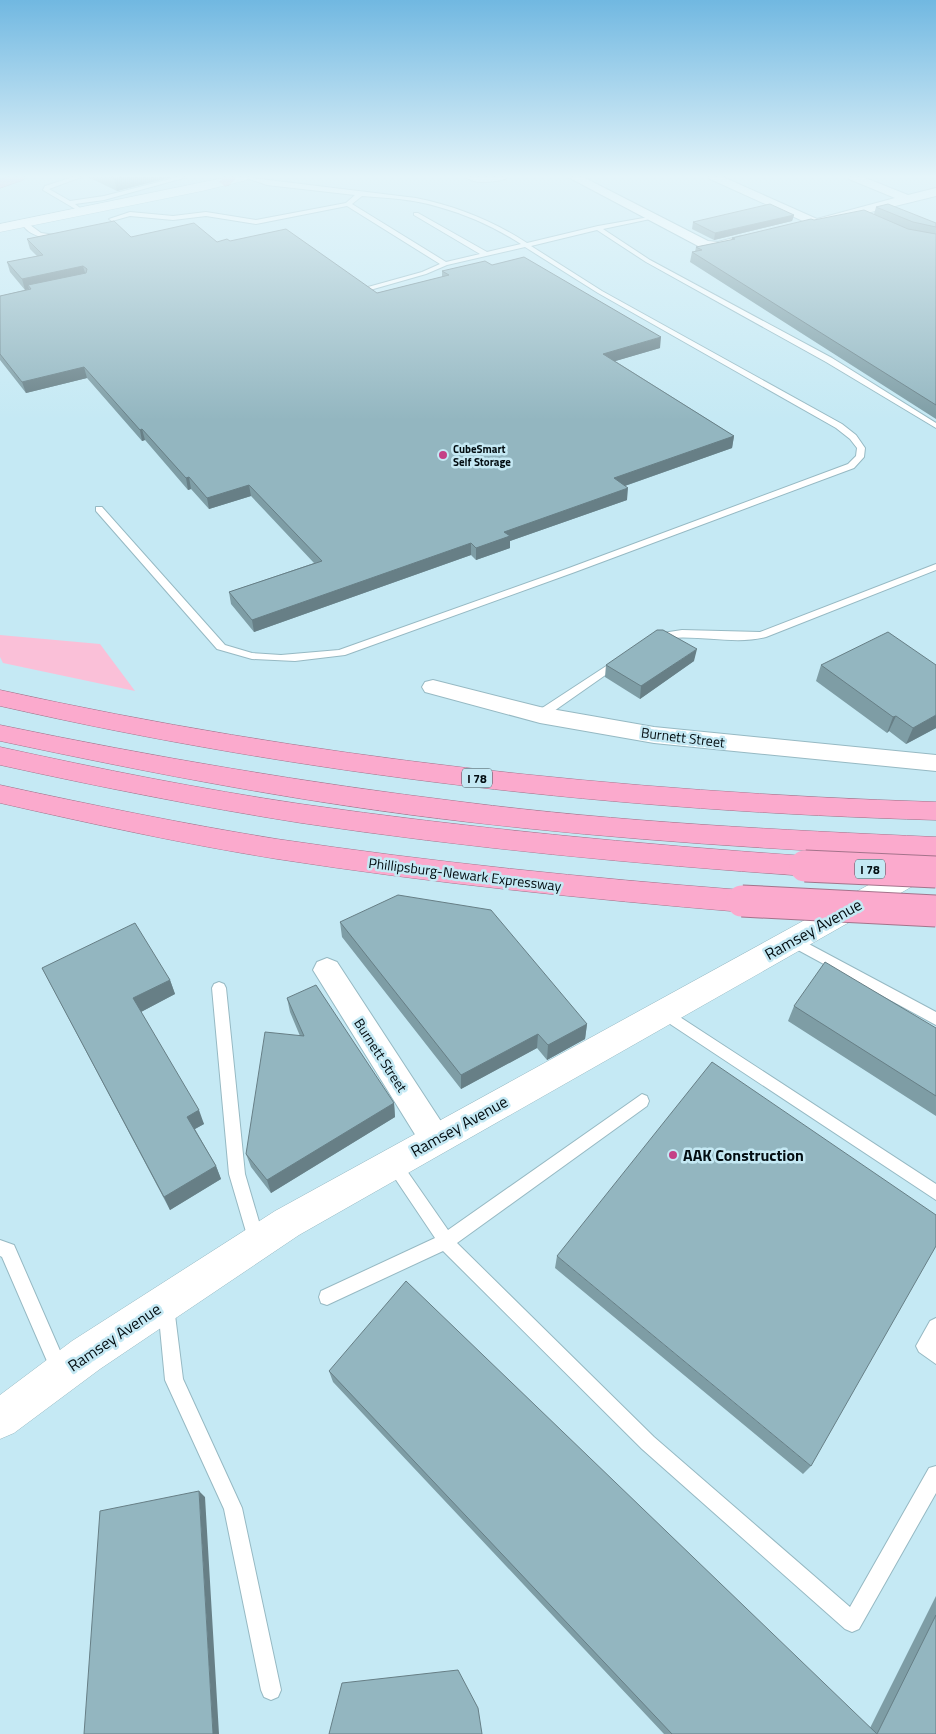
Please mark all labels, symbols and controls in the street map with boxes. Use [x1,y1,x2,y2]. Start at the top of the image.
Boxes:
place label: CubeSmart Self Storage [453,441,511,470]
marker: CubeSmart Self Storage [437,449,449,461]
street label: Burnett Street [640,721,726,753]
road number: I 78 [462,768,492,788]
street label: Phillipsburg-Newark Expressway [367,852,563,896]
road number: I 78 [855,860,885,879]
street label: Ramsey Avenue [760,892,866,966]
street label: Burnett Street [349,1014,413,1096]
street label: Ramsey Avenue [406,1089,512,1163]
place label: AAK Construction [683,1143,804,1167]
marker: AAK Construction [667,1149,679,1161]
street label: Ramsey Avenue [63,1297,165,1377]

